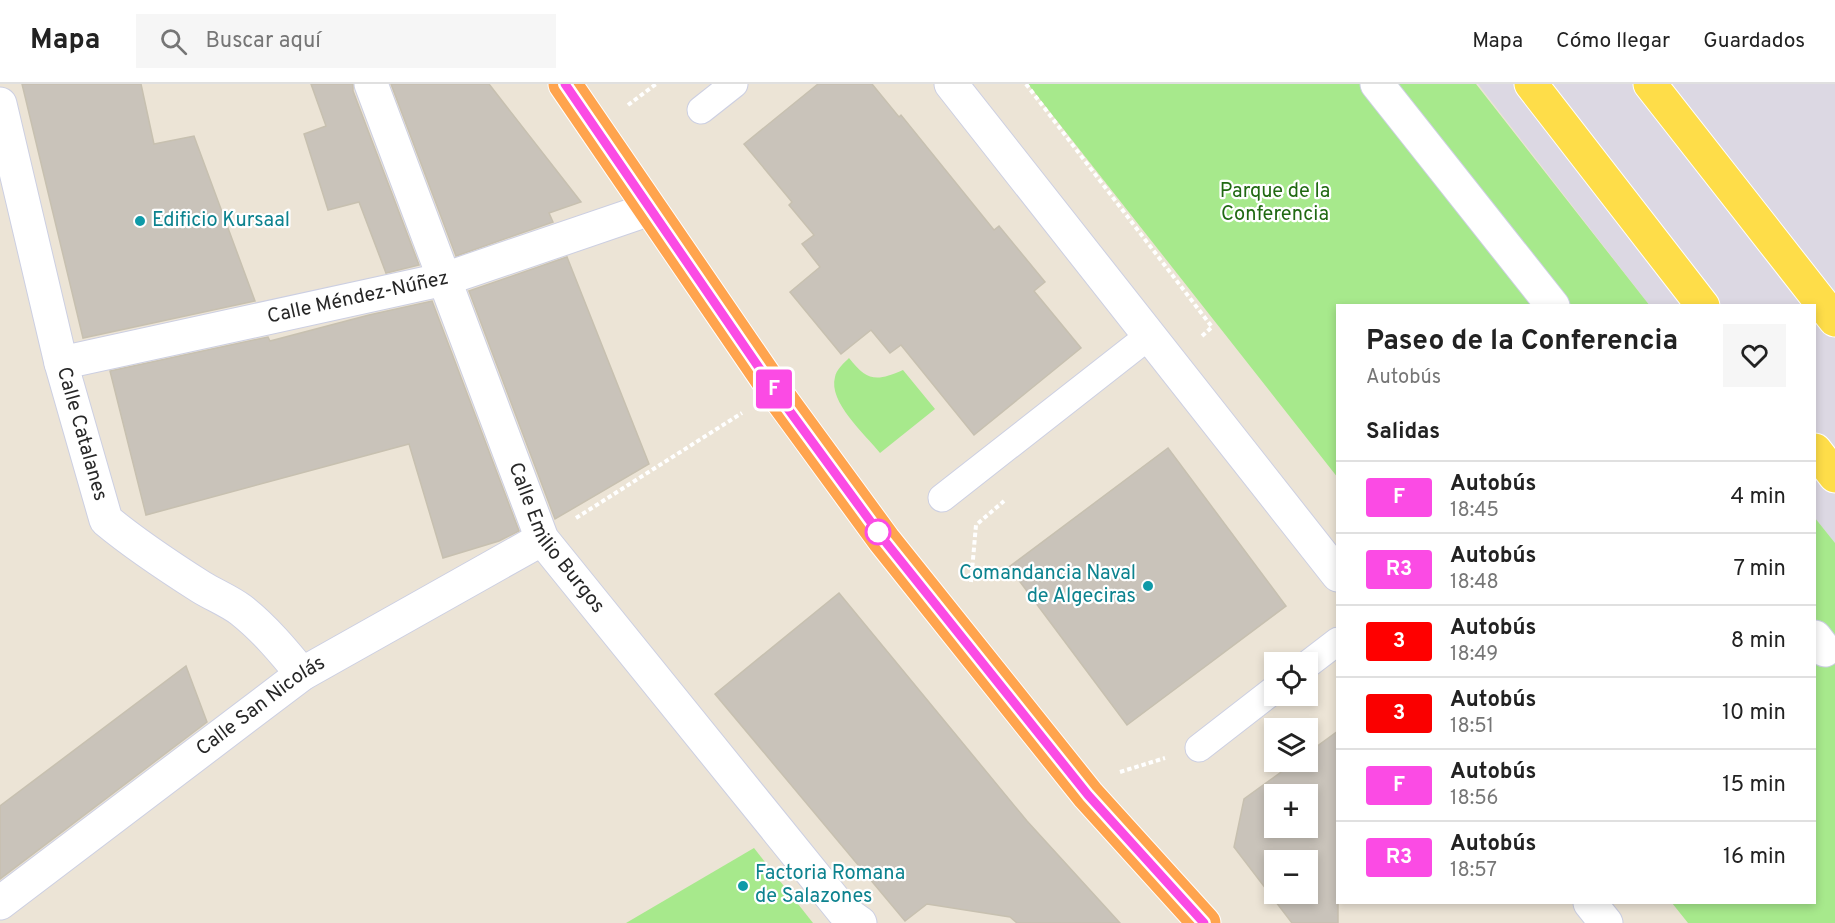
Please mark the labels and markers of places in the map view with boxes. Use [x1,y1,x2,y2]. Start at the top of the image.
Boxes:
place label: Edificio Kursaal [152,208,290,234]
marker: Edificio Kursaal [133,214,147,228]
unlabelled marker [865,519,891,545]
place label: Comandancia Naval de Algeciras [959,561,1136,610]
marker: Comandancia Naval de Algeciras [1141,579,1155,593]
place label: Factoria Romana de Salazones [755,861,905,910]
marker: Factoria Romana de Salazones [736,879,750,893]

